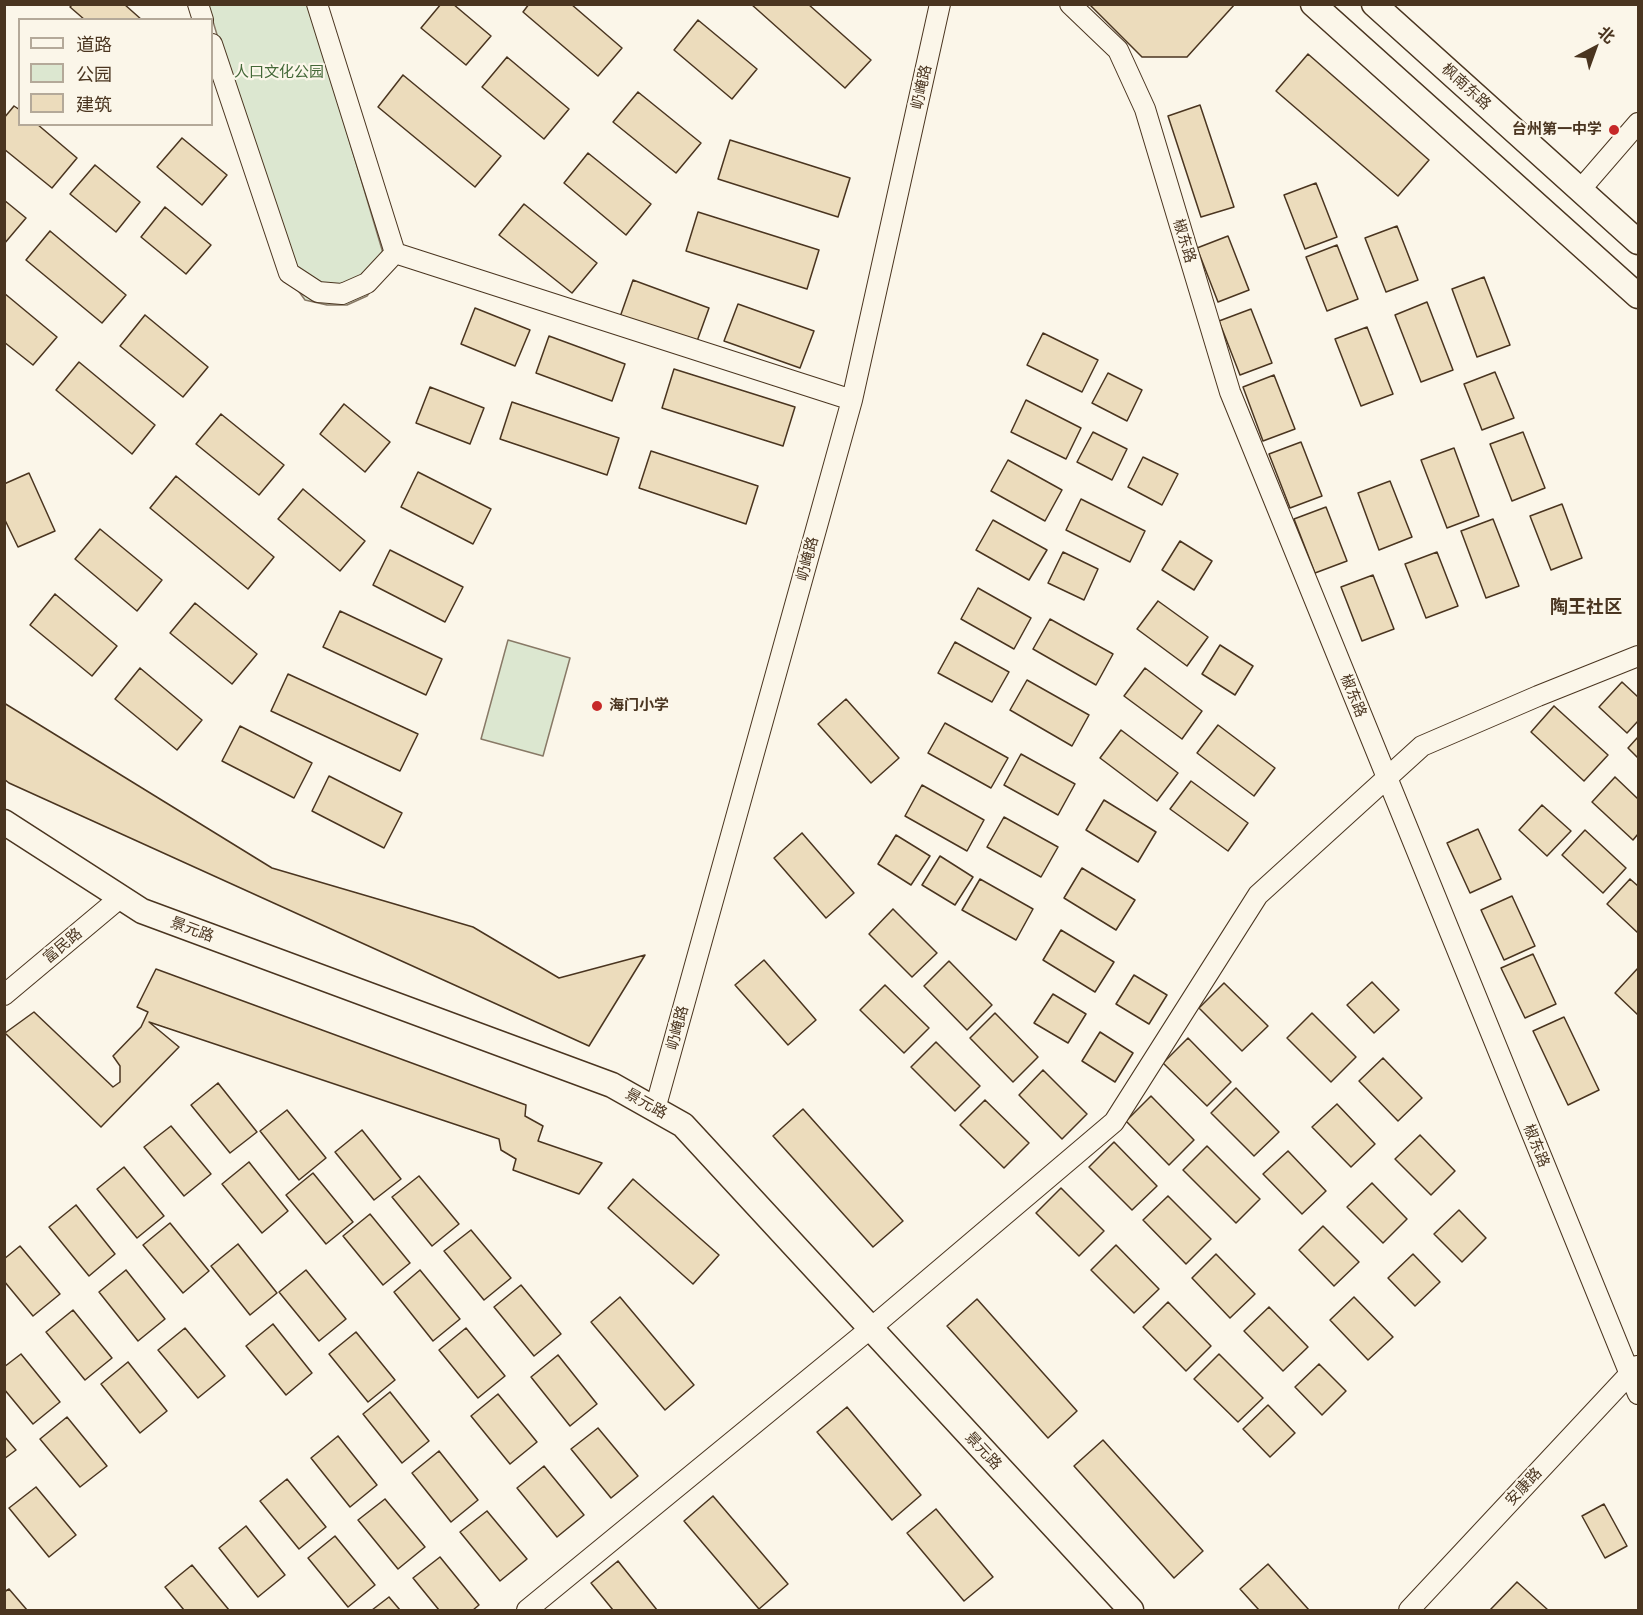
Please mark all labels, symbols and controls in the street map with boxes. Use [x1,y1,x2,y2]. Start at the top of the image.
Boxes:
legend [18,18,213,126]
north arrow [1565,18,1625,78]
text: 北 [1594,22,1619,47]
text: 道路 [76,33,112,56]
street label: 枫南东路 [1438,60,1494,114]
text: 公园 [76,63,112,86]
street label: 屷崦路 [908,63,936,111]
park label: 人口文化公园 [234,64,324,82]
text: 建筑 [76,93,112,116]
place label: 台州第一中学 [1512,121,1602,139]
marker: 台州第一中学 [1607,123,1621,137]
street label: 椒东路 [1169,217,1199,265]
street label: 屷崦路 [793,535,823,583]
district label: 陶王社区 [1550,597,1622,619]
street label: 椒东路 [1336,672,1370,720]
place label: 海门小学 [609,697,669,715]
marker: 海门小学 [590,699,604,713]
street label: 景元路 [168,914,216,946]
street label: 富民路 [40,925,86,967]
street label: 屷崦路 [663,1004,693,1052]
street label: 景元路 [622,1085,670,1123]
street label: 椒东路 [1519,1122,1553,1170]
street label: 景元路 [961,1428,1005,1474]
street label: 安康路 [1502,1464,1546,1510]

